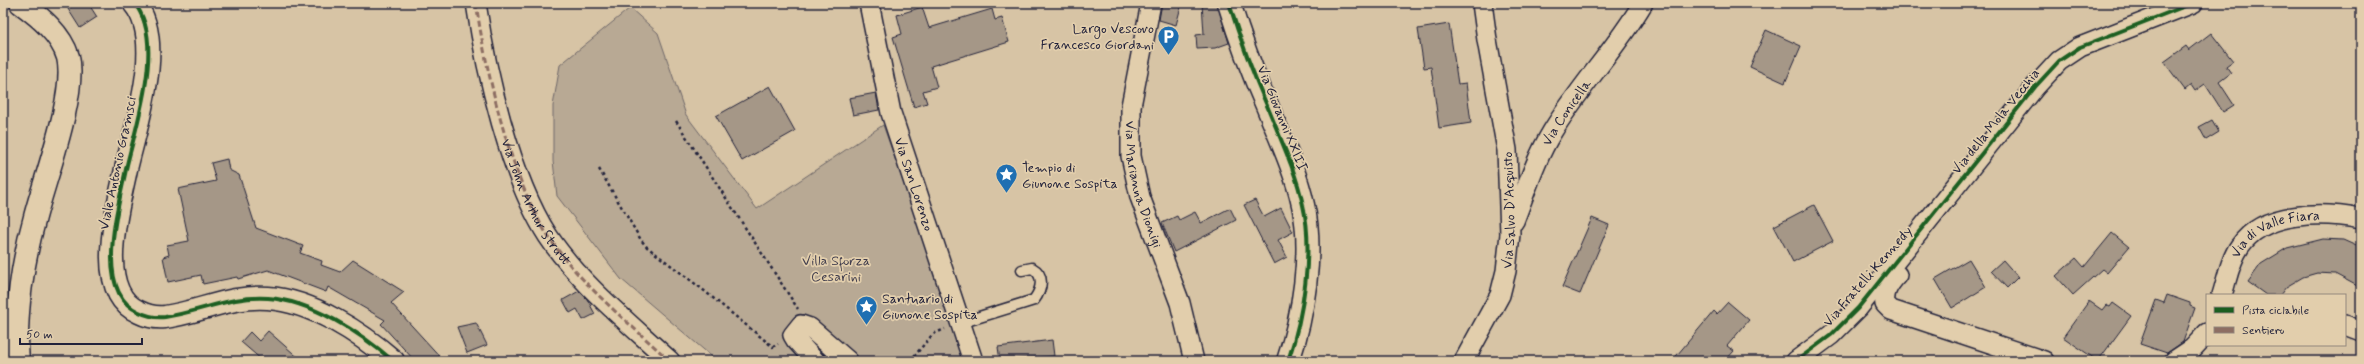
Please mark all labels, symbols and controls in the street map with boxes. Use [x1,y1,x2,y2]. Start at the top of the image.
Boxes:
place label: Largo Vescovo Francesco Giordani [1041,20,1154,54]
parking icon: Largo Vescovo Francesco Giordani [1156,23,1182,56]
street label: Via Giovanni XXIII [1253,63,1311,174]
street label: Via della Mola Vecchia [1948,65,2044,178]
street label: Via Conicella [1538,76,1596,149]
street label: Viale Antonio Gramsci [95,95,141,231]
street label: Via Marianna Dionigi [1121,121,1166,250]
street label: Via San Lorenzo [890,135,937,234]
street label: Via John Arthur Strutt [497,137,576,271]
street label: Via Salvo D'Acquisto [1498,151,1520,270]
place label: Tempio di Giunone Sospita [1022,159,1118,193]
place icon: Tempio di Giunone Sospita [993,162,1019,195]
street label: Via di Valle Fiara [2227,207,2320,261]
street label: Via Fratelli Kennedy [1819,223,1916,331]
park label: Villa Sforza Cesarini [802,252,870,286]
place label: Santuario di Giunone Sospita [882,290,978,324]
place icon: Santuario di Giunone Sospita [853,293,879,326]
legend [2206,294,2346,346]
text: Pista ciclabile [2242,303,2309,319]
scale bar [20,320,142,346]
text: Sentiero [2242,323,2285,339]
text: 50 m [26,327,53,343]

